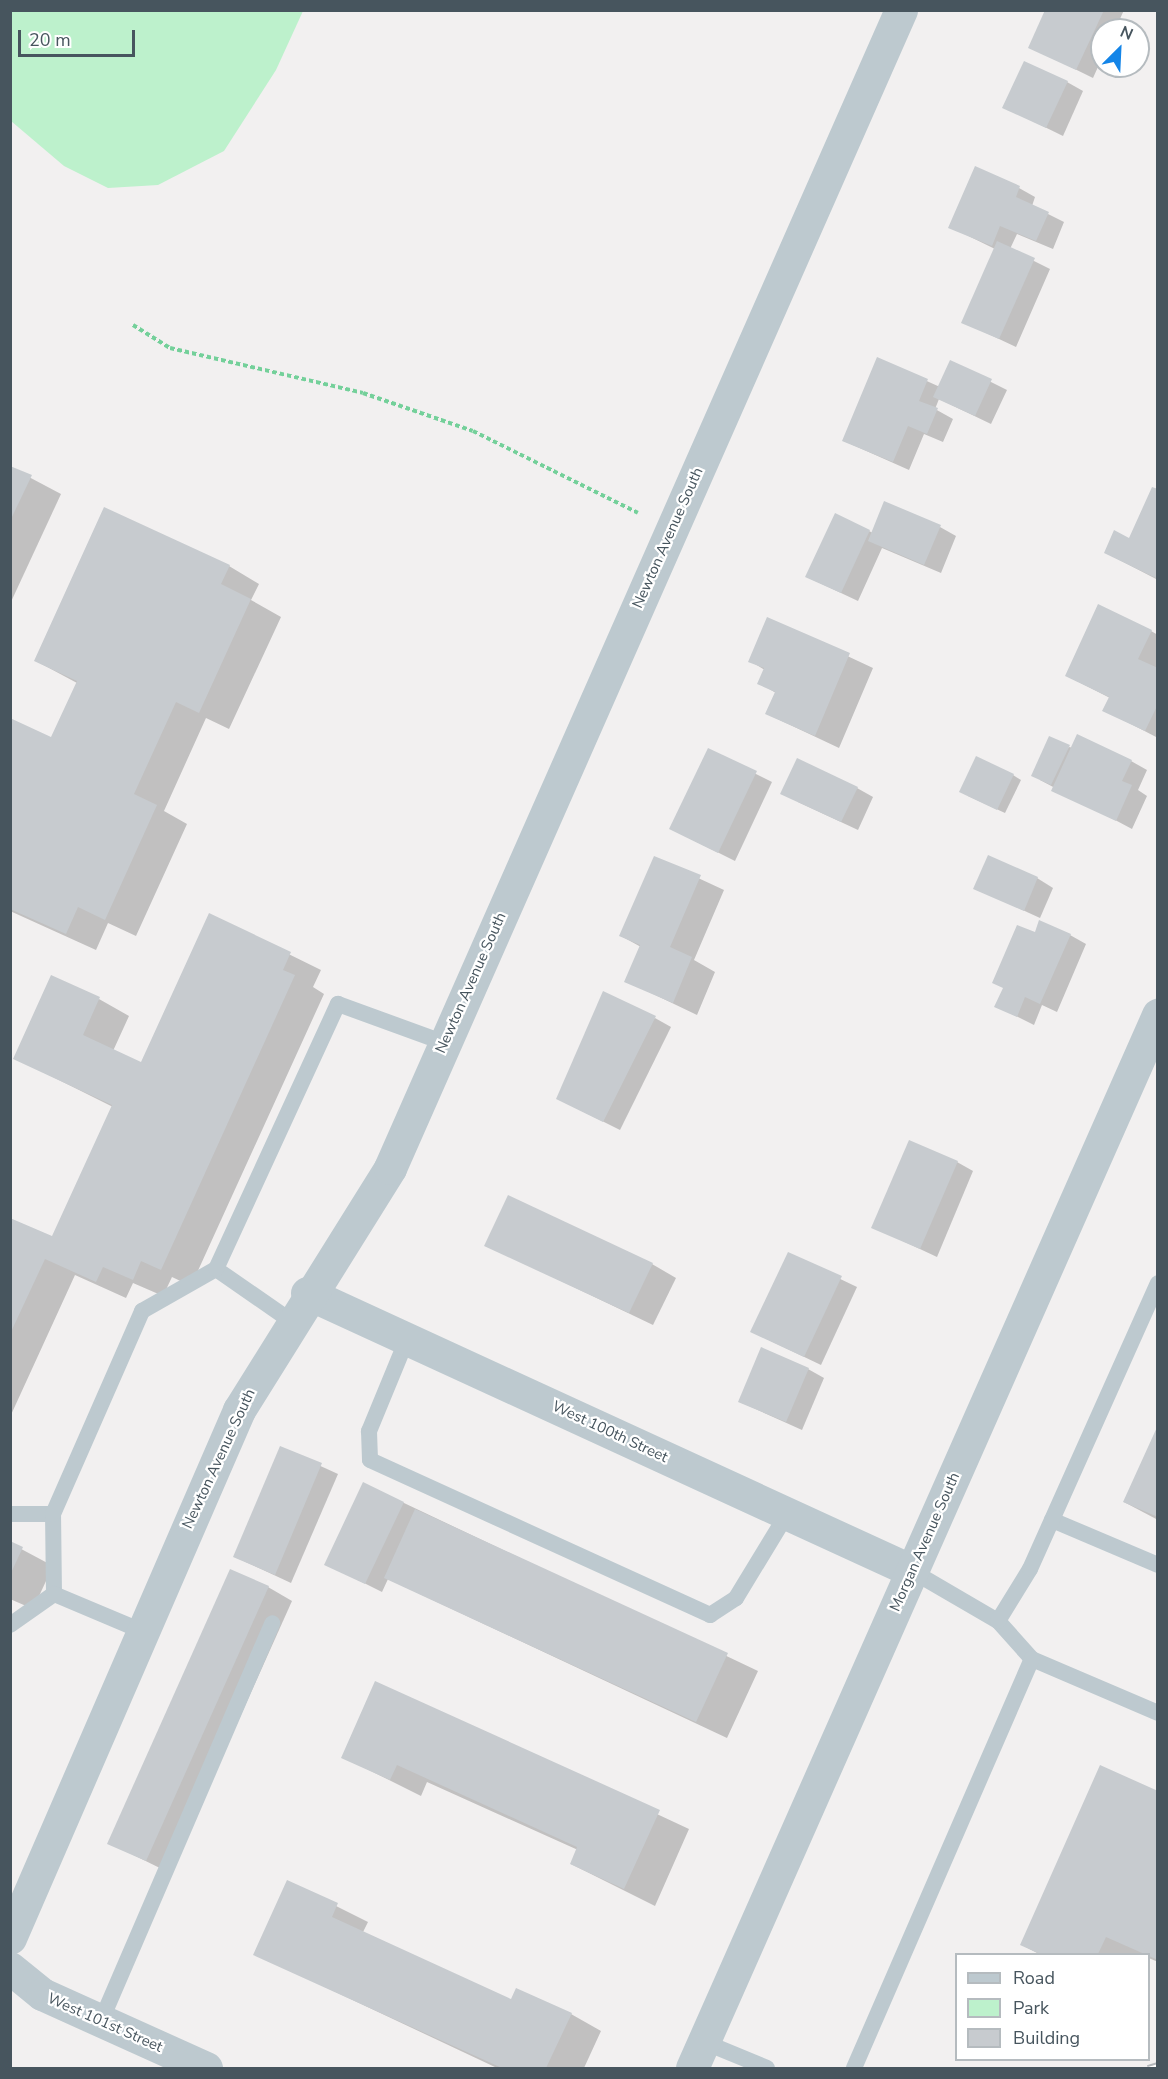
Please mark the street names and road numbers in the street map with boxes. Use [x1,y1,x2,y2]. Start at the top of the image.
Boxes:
street label: Newton Avenue South [629,465,707,611]
street label: Newton Avenue South [432,910,510,1056]
street label: Newton Avenue South [179,1386,259,1532]
street label: West 100th Street [549,1397,671,1467]
street label: Morgan Avenue South [886,1470,964,1614]
street label: West 101st Street [45,1990,165,2056]

